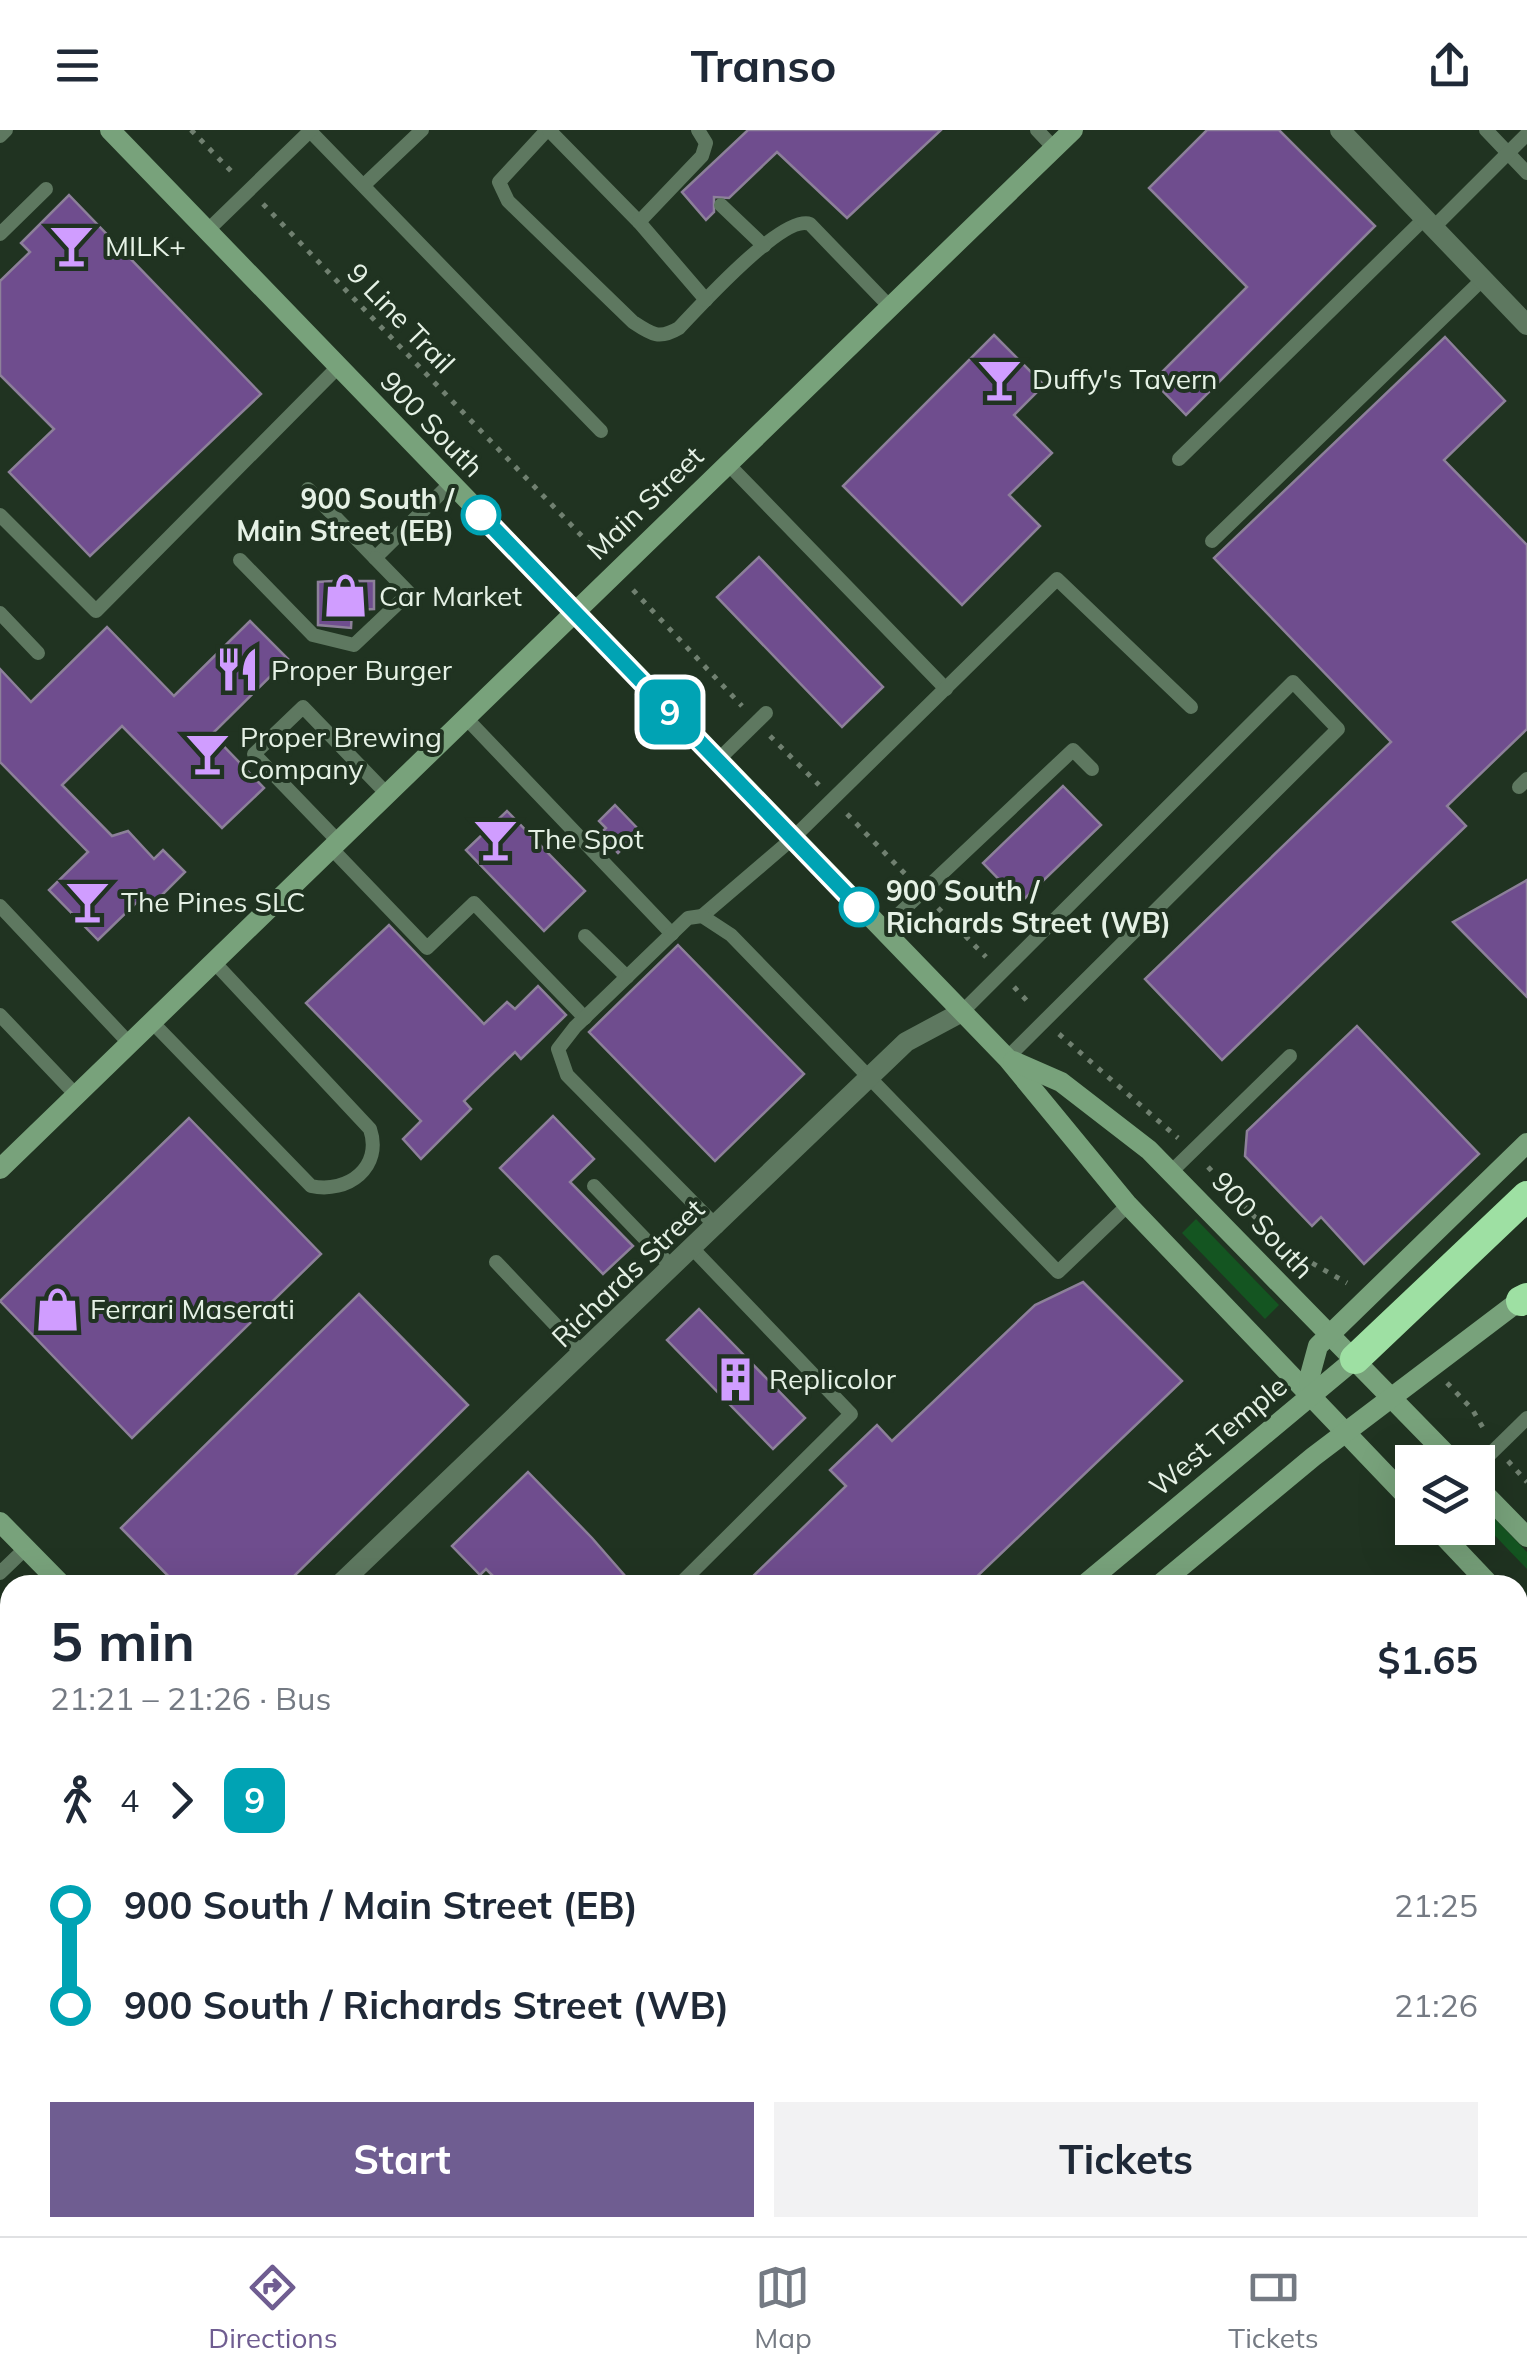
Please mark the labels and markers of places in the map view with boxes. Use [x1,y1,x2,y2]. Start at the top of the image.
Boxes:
bar icon: MILK+ [48,222,96,270]
place label: MILK+ [105,228,186,263]
bar icon: Duffy's Tavern [975,355,1023,403]
place label: Duffy's Tavern [1032,361,1218,396]
place label: 900 South / Main Street (EB) [236,481,455,548]
marker: 900 South / Main Street (EB) [462,496,500,534]
shop icon: Car Market [322,572,370,620]
place label: Car Market [379,578,522,613]
restaurant icon: Proper Burger [214,646,262,694]
place label: Proper Burger [271,652,453,687]
place label: Proper Brewing Company [240,719,442,786]
bar icon: Proper Brewing Company [183,729,231,777]
bar icon: The Spot [471,815,519,863]
place label: The Spot [528,821,644,856]
place label: 900 South / Richards Street (WB) [886,873,1171,940]
bar icon: The Pines SLC [64,878,112,926]
place label: The Pines SLC [121,884,305,919]
marker: 900 South / Richards Street (WB) [840,888,878,926]
shop icon: Ferrari Maserati [33,1285,81,1333]
place label: Ferrari Maserati [90,1291,295,1326]
building icon: Replicolor [712,1355,760,1403]
place label: Replicolor [769,1361,897,1396]

